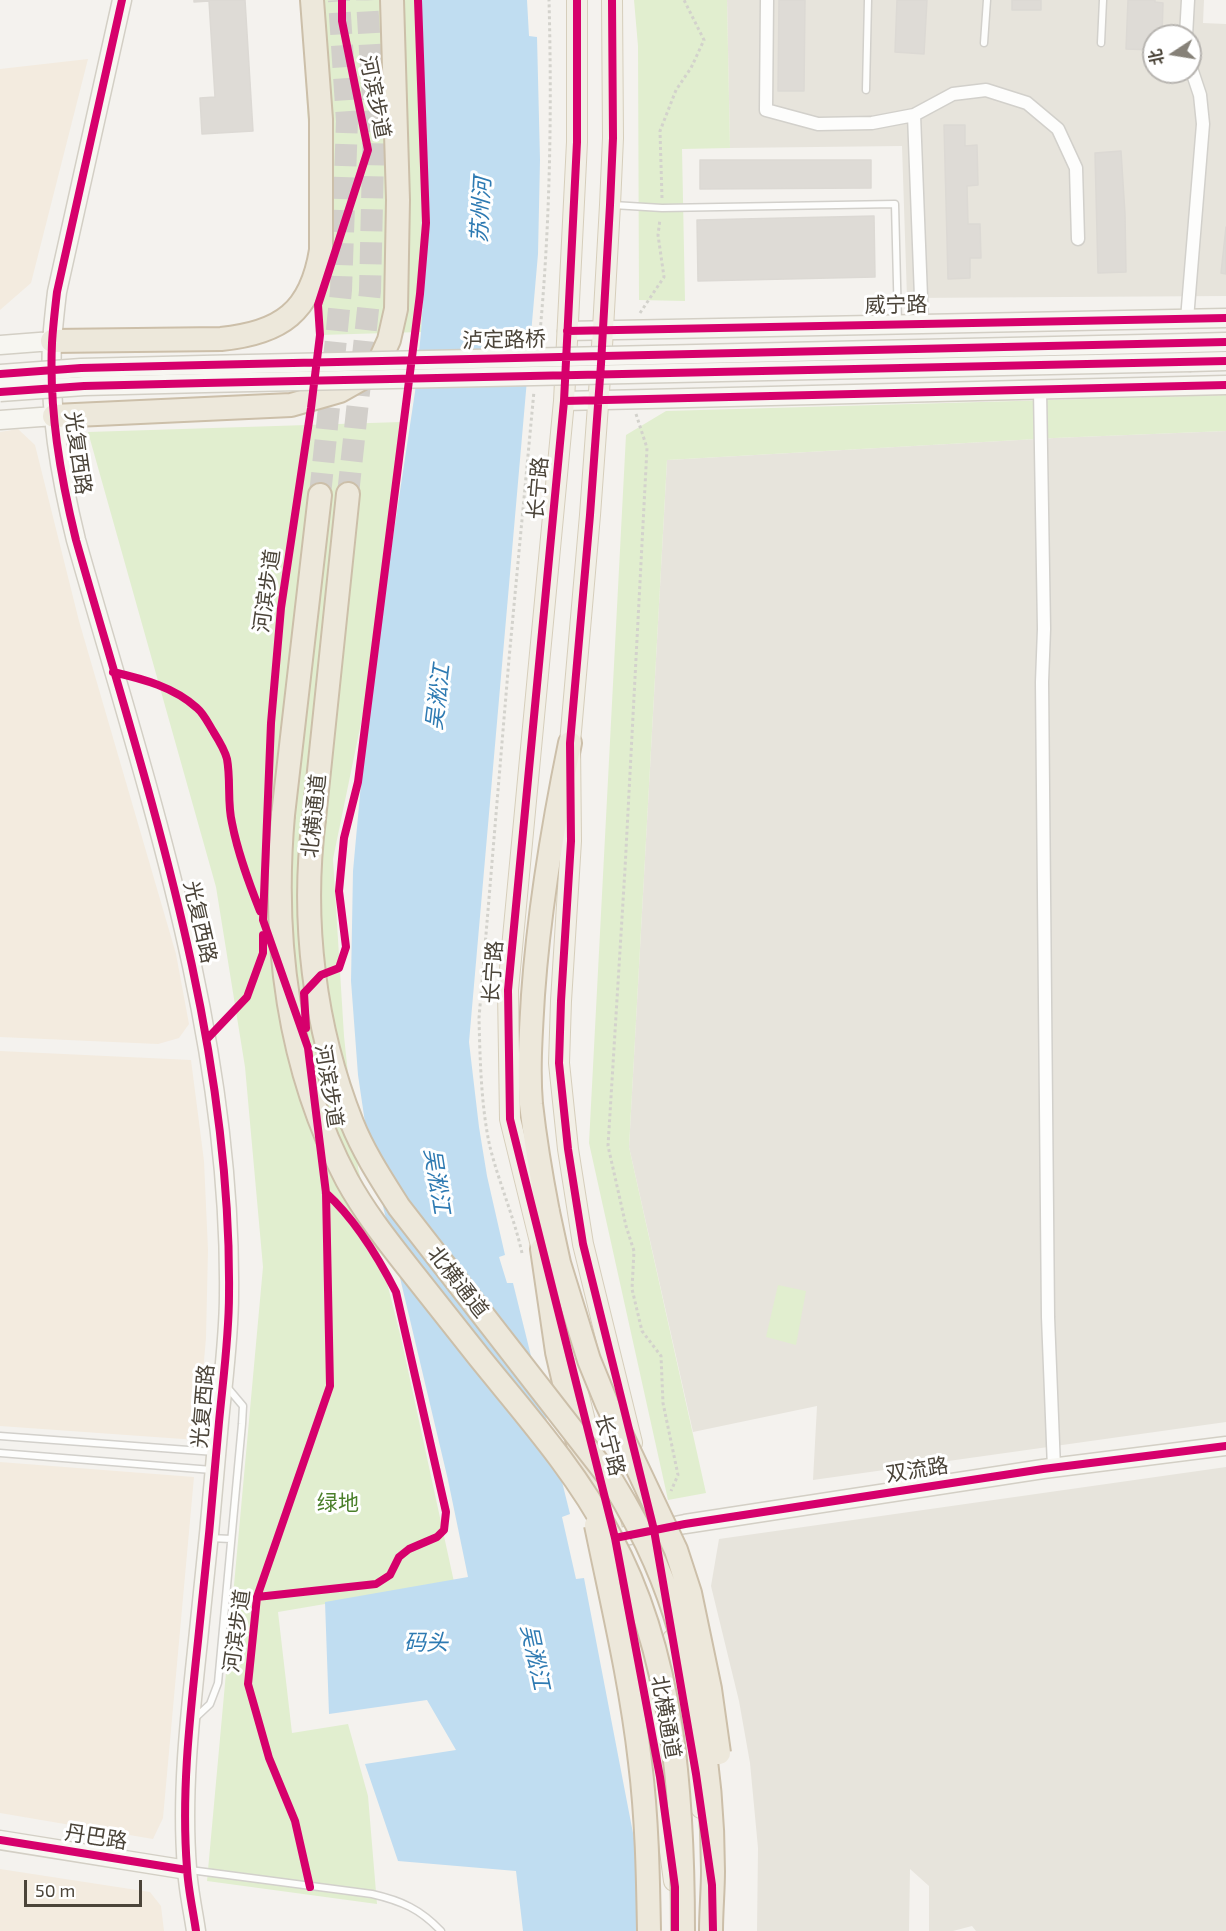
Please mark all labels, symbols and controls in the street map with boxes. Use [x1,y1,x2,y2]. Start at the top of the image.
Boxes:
north arrow [1142,24,1202,84]
text: 北 [1145,48,1167,67]
street label: 河滨步道 [355,53,395,141]
water label: 苏州河 [466,176,496,244]
street label: 威宁路 [864,292,928,318]
street label: 泸定路桥 [462,327,546,353]
street label: 光复西路 [60,410,96,496]
street label: 长宁路 [523,456,553,520]
street label: 河滨步道 [249,548,285,634]
water label: 吴淞江 [421,663,455,731]
street label: 北横通道 [297,773,331,859]
street label: 光复西路 [178,878,222,966]
street label: 长宁路 [478,940,508,1004]
street label: 河滨步道 [310,1043,348,1129]
water label: 吴淞江 [419,1146,455,1216]
street label: 北横通道 [422,1241,494,1323]
street label: 光复西路 [187,1363,219,1449]
street label: 长宁路 [590,1411,630,1479]
street label: 双流路 [884,1453,950,1487]
park label: 绿地 [317,1490,359,1516]
street label: 河滨步道 [219,1588,255,1674]
water label: 吴淞江 [515,1622,555,1692]
water label: 码头 [404,1630,448,1656]
street label: 北横通道 [646,1673,686,1761]
street label: 丹巴路 [63,1820,129,1854]
scale bar [27,1868,146,1906]
text: 50 m [35,1879,75,1901]

